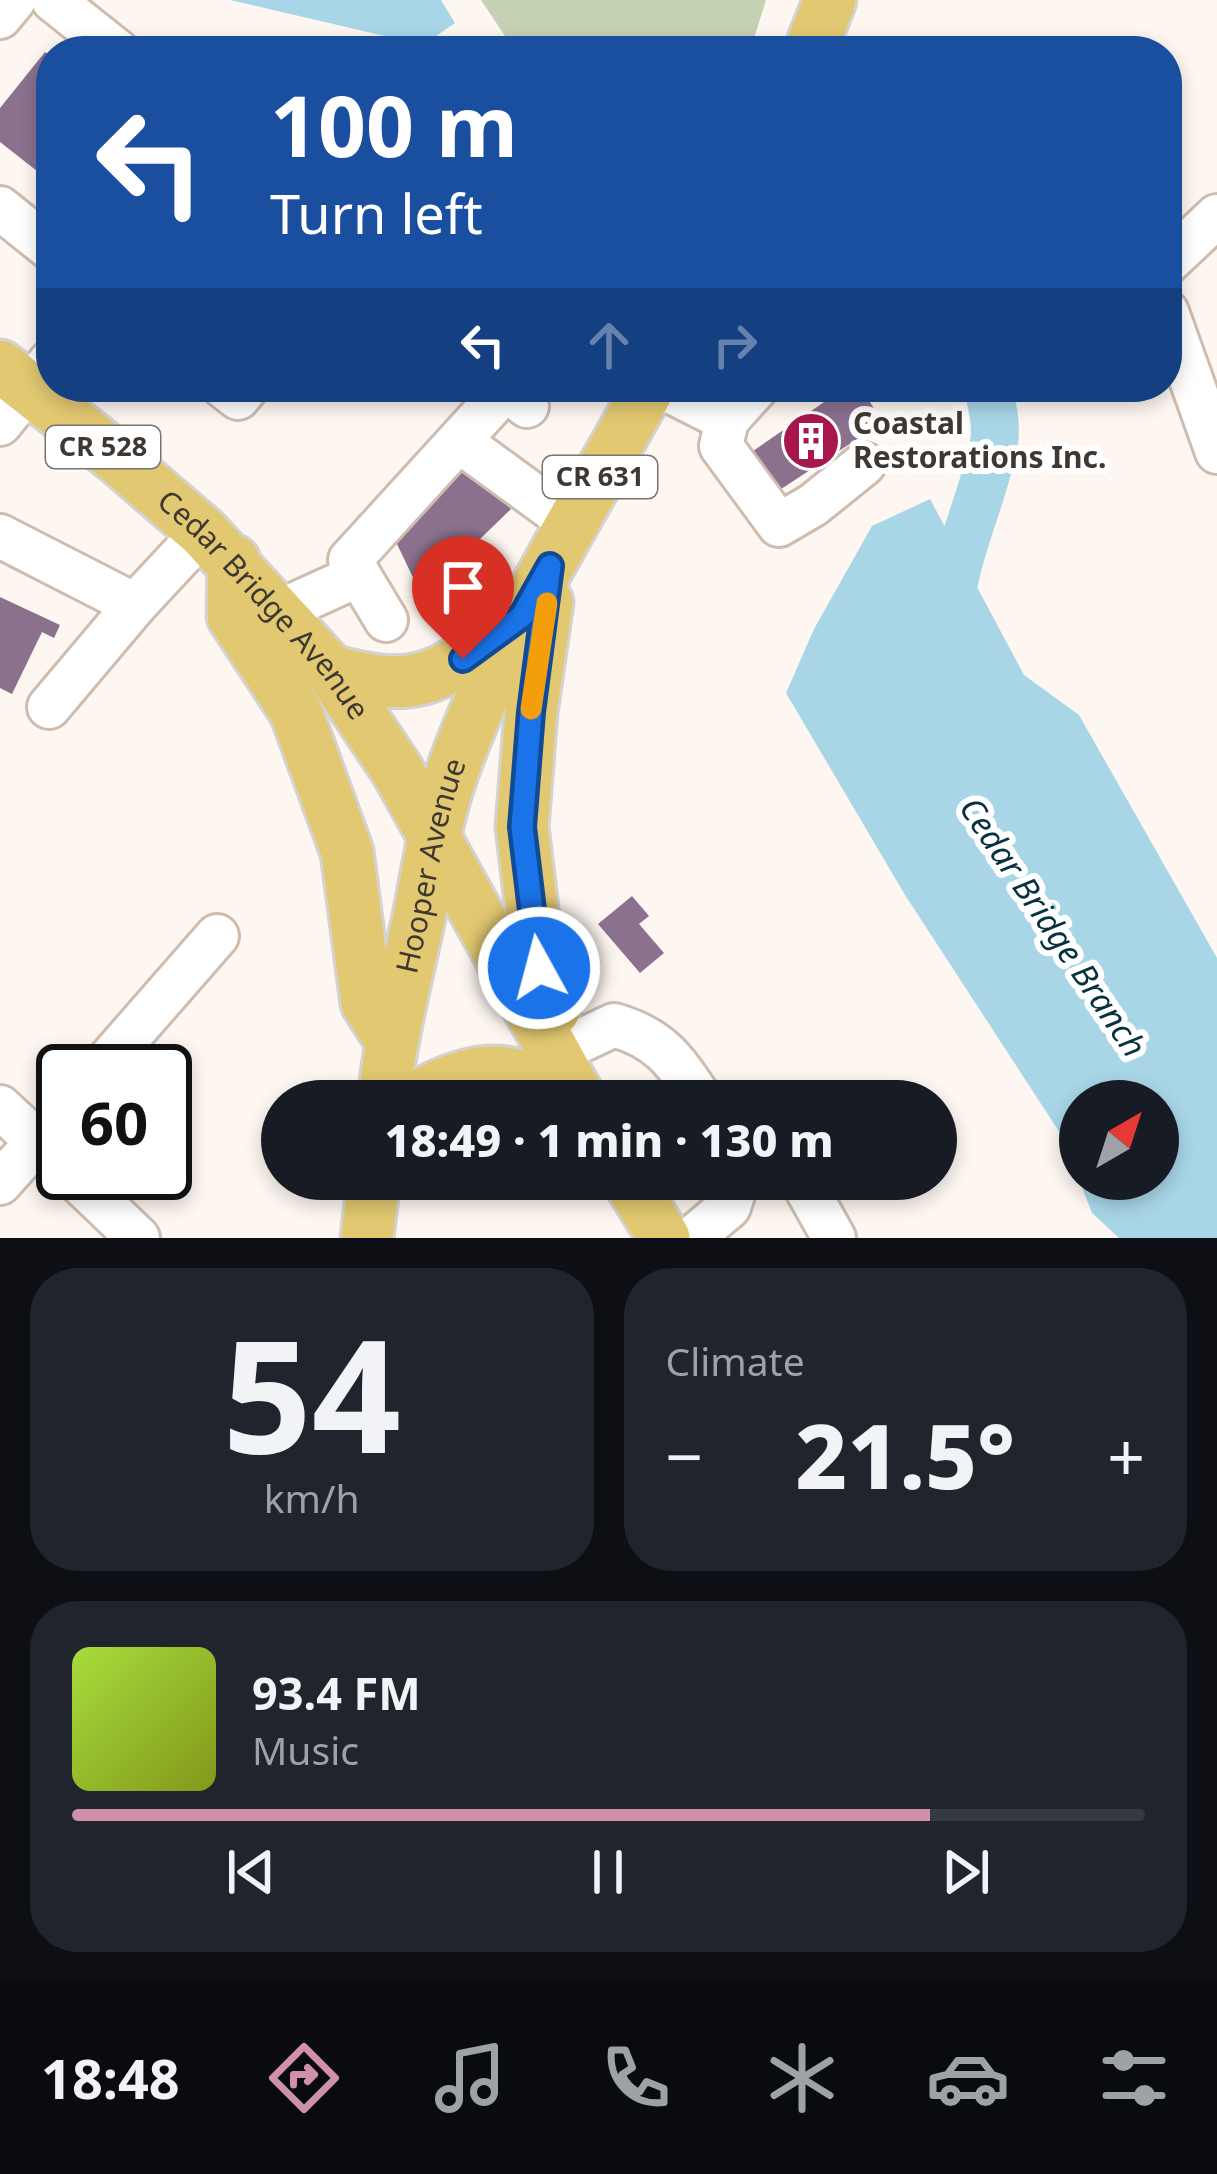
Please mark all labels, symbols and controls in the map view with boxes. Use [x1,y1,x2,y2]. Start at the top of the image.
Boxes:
text: 100 m [270,67,518,182]
icon: left [72,84,228,240]
text: Turn left [270,176,483,250]
icon: left [450,312,516,378]
icon: ahead [576,312,642,378]
icon: right [702,312,768,378]
place label: Coastal Restorations Inc. [853,402,1106,477]
building icon: Coastal Restorations Inc. [780,410,842,472]
road number: CR 528 [46,426,160,468]
road number: CR 631 [543,456,657,498]
street label: Cedar Bridge Avenue [149,480,380,727]
pin [412,536,514,659]
icon: arrive [430,554,496,620]
street label: Hooper Avenue [385,752,475,977]
water label: Cedar Bridge Branch [950,788,1157,1065]
position arrow [476,905,602,1031]
speed limit sign: 60 [36,1044,192,1200]
north arrow [1059,1080,1179,1200]
map controls [1059,1080,1179,1200]
text: 18:49 · 1 min · 130 m [384,1109,834,1170]
text: 54 [223,1286,401,1499]
text: Climate [666,1334,805,1387]
text: 21.5° [795,1393,1015,1515]
text: − [666,1410,703,1500]
text: + [1107,1410,1145,1500]
text: km/h [264,1471,360,1524]
text: 93.4 FM [252,1662,421,1723]
text: Music [252,1723,359,1776]
icon: previous [218,1839,284,1905]
icon: pause [575,1839,641,1905]
icon: next [933,1839,999,1905]
icon: directions [262,2036,346,2120]
icon: music [428,2036,512,2120]
icon: phone [594,2036,678,2120]
icon: climate [760,2036,844,2120]
icon: car [926,2036,1010,2120]
icon: filters [1092,2036,1176,2120]
text: 18:48 [41,2041,180,2115]

